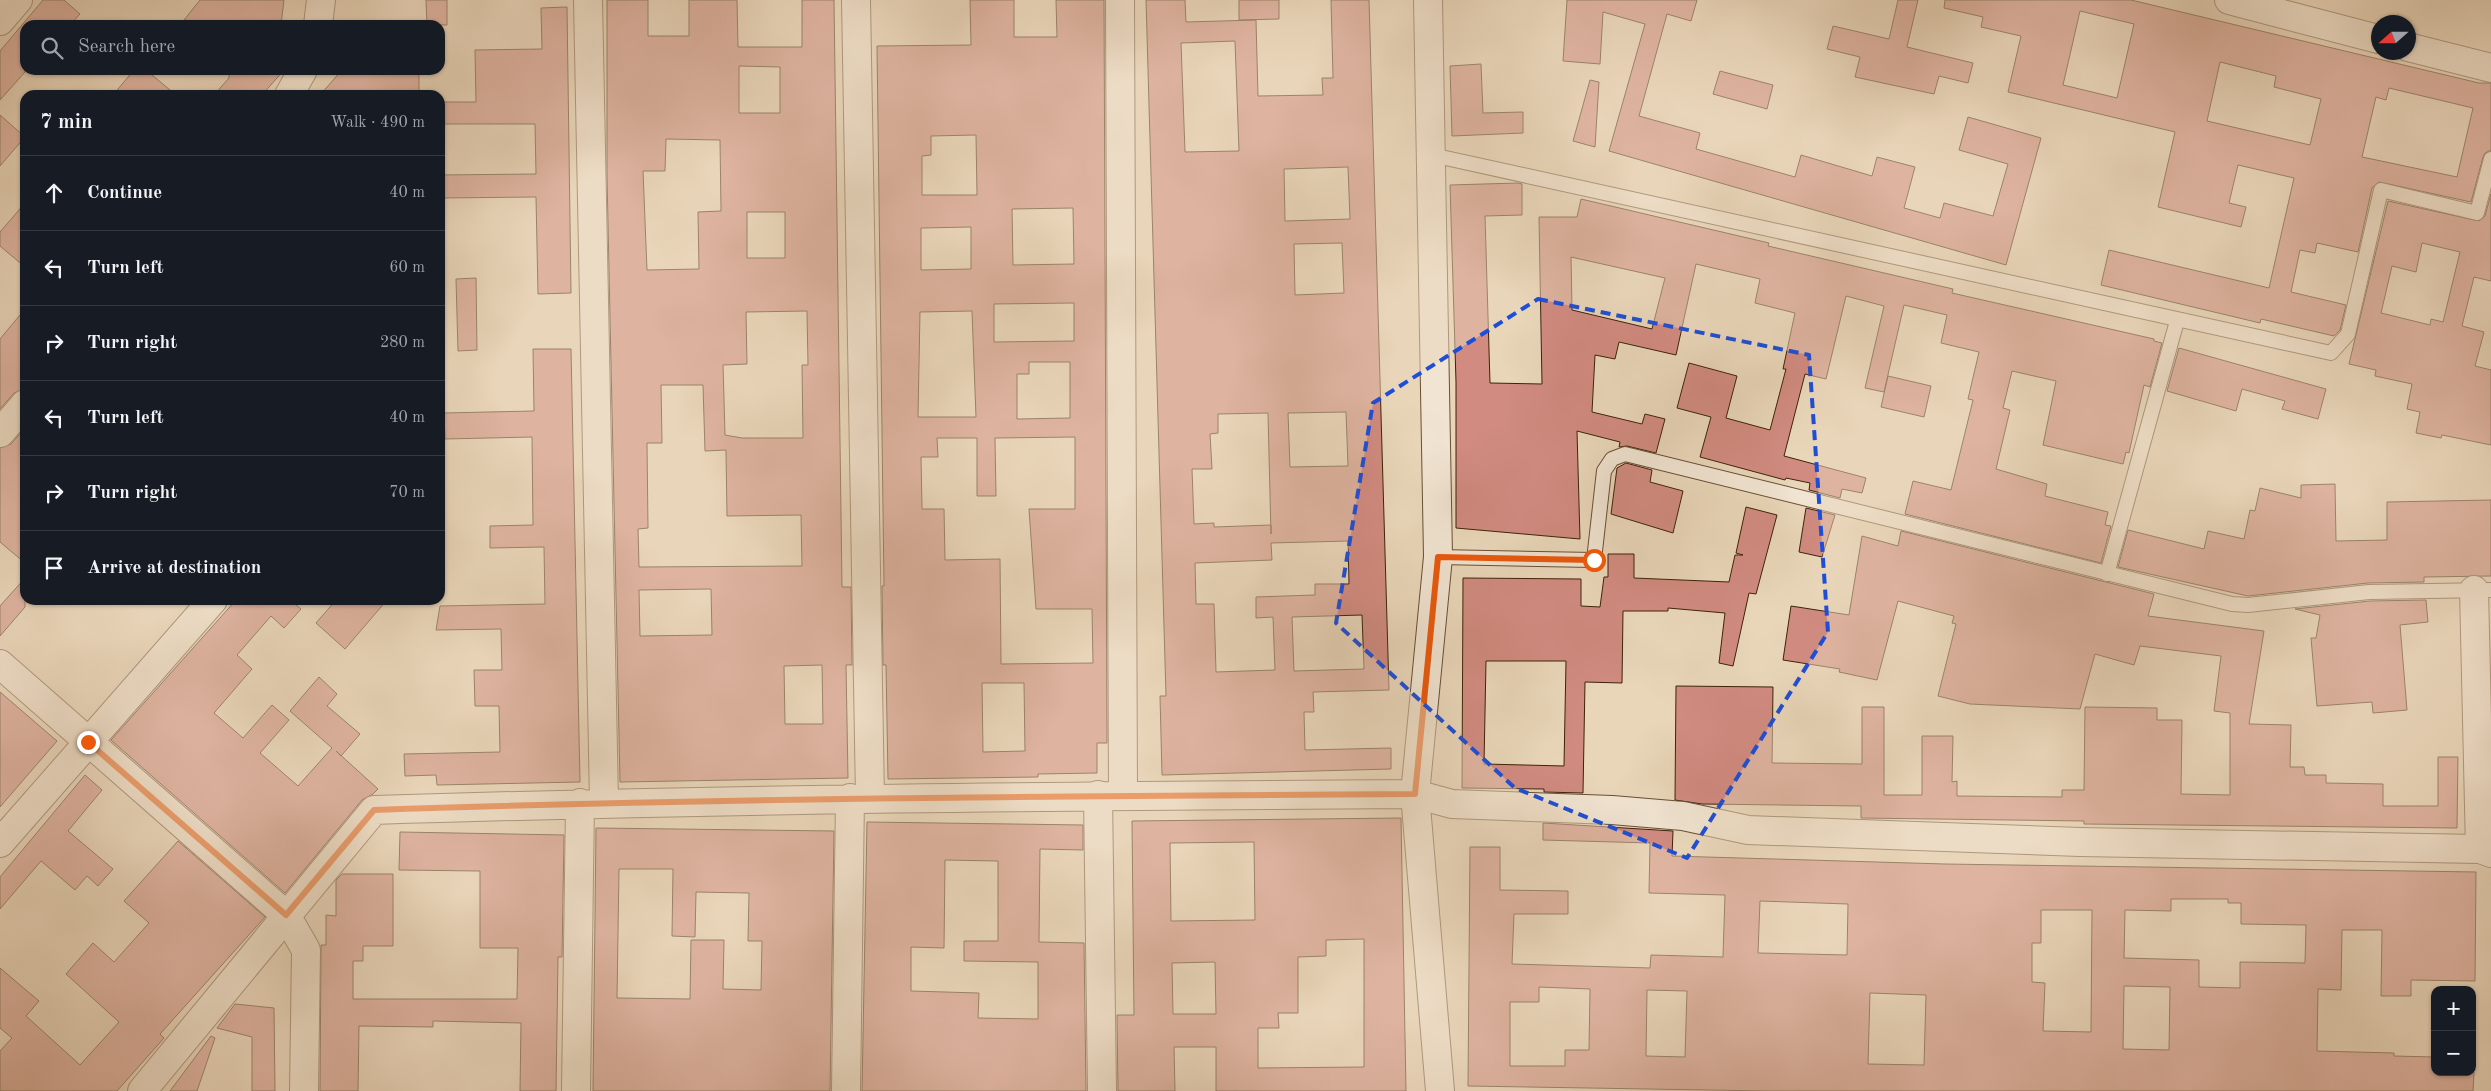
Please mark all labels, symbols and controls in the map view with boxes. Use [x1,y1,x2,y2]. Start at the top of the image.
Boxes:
north arrow [2371,15,2416,60]
search box [20,20,445,75]
icon: search [38,34,66,62]
text: Search here [78,38,175,57]
text: 7 min [40,112,93,133]
text: Walk · 490 m [330,115,425,131]
icon: ahead [40,179,68,207]
text: Continue [87,184,162,203]
text: 40 m [389,185,425,201]
icon: left [40,254,68,282]
text: Turn left [87,259,164,278]
text: 60 m [389,260,425,276]
icon: right [40,329,68,357]
text: Turn right [87,334,177,353]
text: 280 m [380,335,425,351]
icon: left [40,404,68,432]
text: Turn left [87,409,164,428]
text: 40 m [389,410,425,426]
icon: right [40,479,68,507]
text: Turn right [87,484,177,503]
text: 70 m [389,485,425,501]
route start [1583,549,1606,572]
icon: arrive [40,554,68,582]
text: Arrive at destination [87,559,261,578]
route end [77,731,100,754]
map controls [2431,986,2476,1076]
button: + [2431,986,2476,1031]
button: − [2431,1031,2476,1076]

